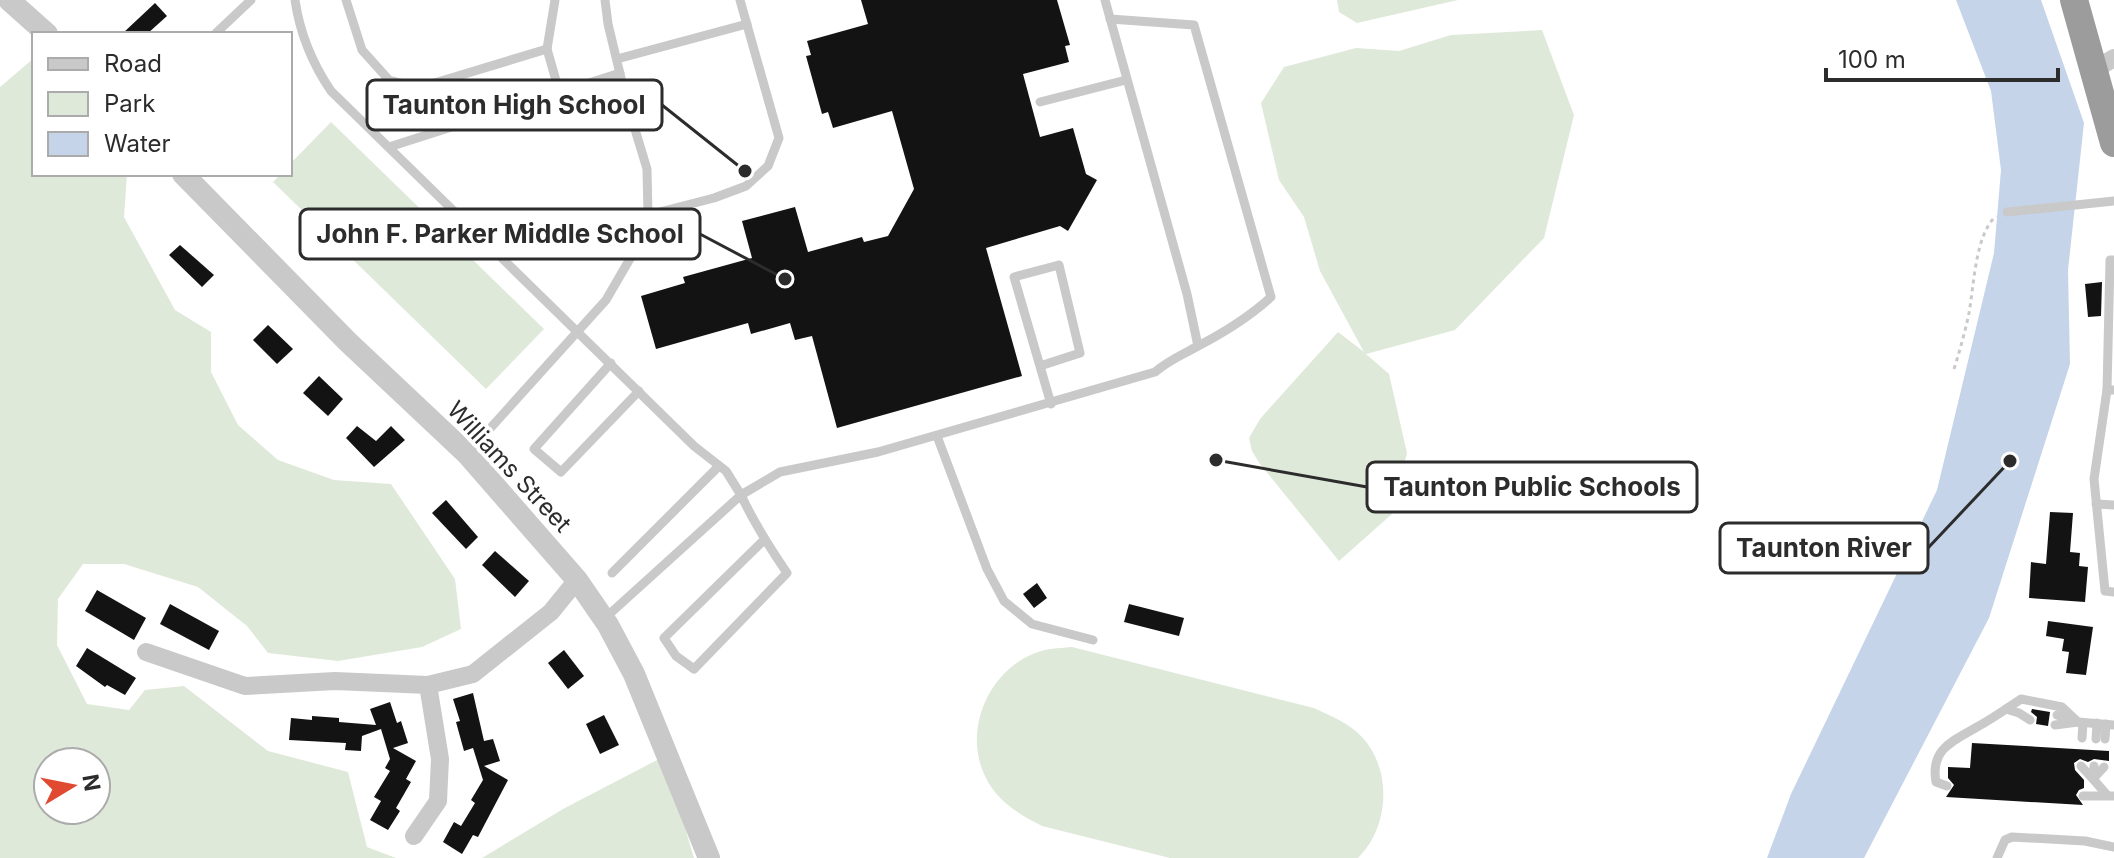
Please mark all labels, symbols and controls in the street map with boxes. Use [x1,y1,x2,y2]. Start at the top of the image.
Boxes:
legend [32,32,292,176]
scale bar [1826,32,2058,82]
text: 100 m [1838,45,1906,74]
text: Road [104,49,162,78]
callout: Taunton High School [367,80,662,130]
text: Park [104,89,155,118]
text: Taunton High School [382,89,646,120]
text: Water [104,129,171,158]
callout: John F. Parker Middle School [300,209,700,259]
text: John F. Parker Middle School [316,218,684,249]
street label: Williams Street [441,395,578,538]
callout: Taunton Public Schools [1367,462,1697,512]
text: Taunton Public Schools [1383,471,1681,502]
callout: Taunton River [1720,523,1928,573]
text: Taunton River [1736,532,1912,563]
north arrow [32,746,112,826]
text: N [77,772,106,793]

